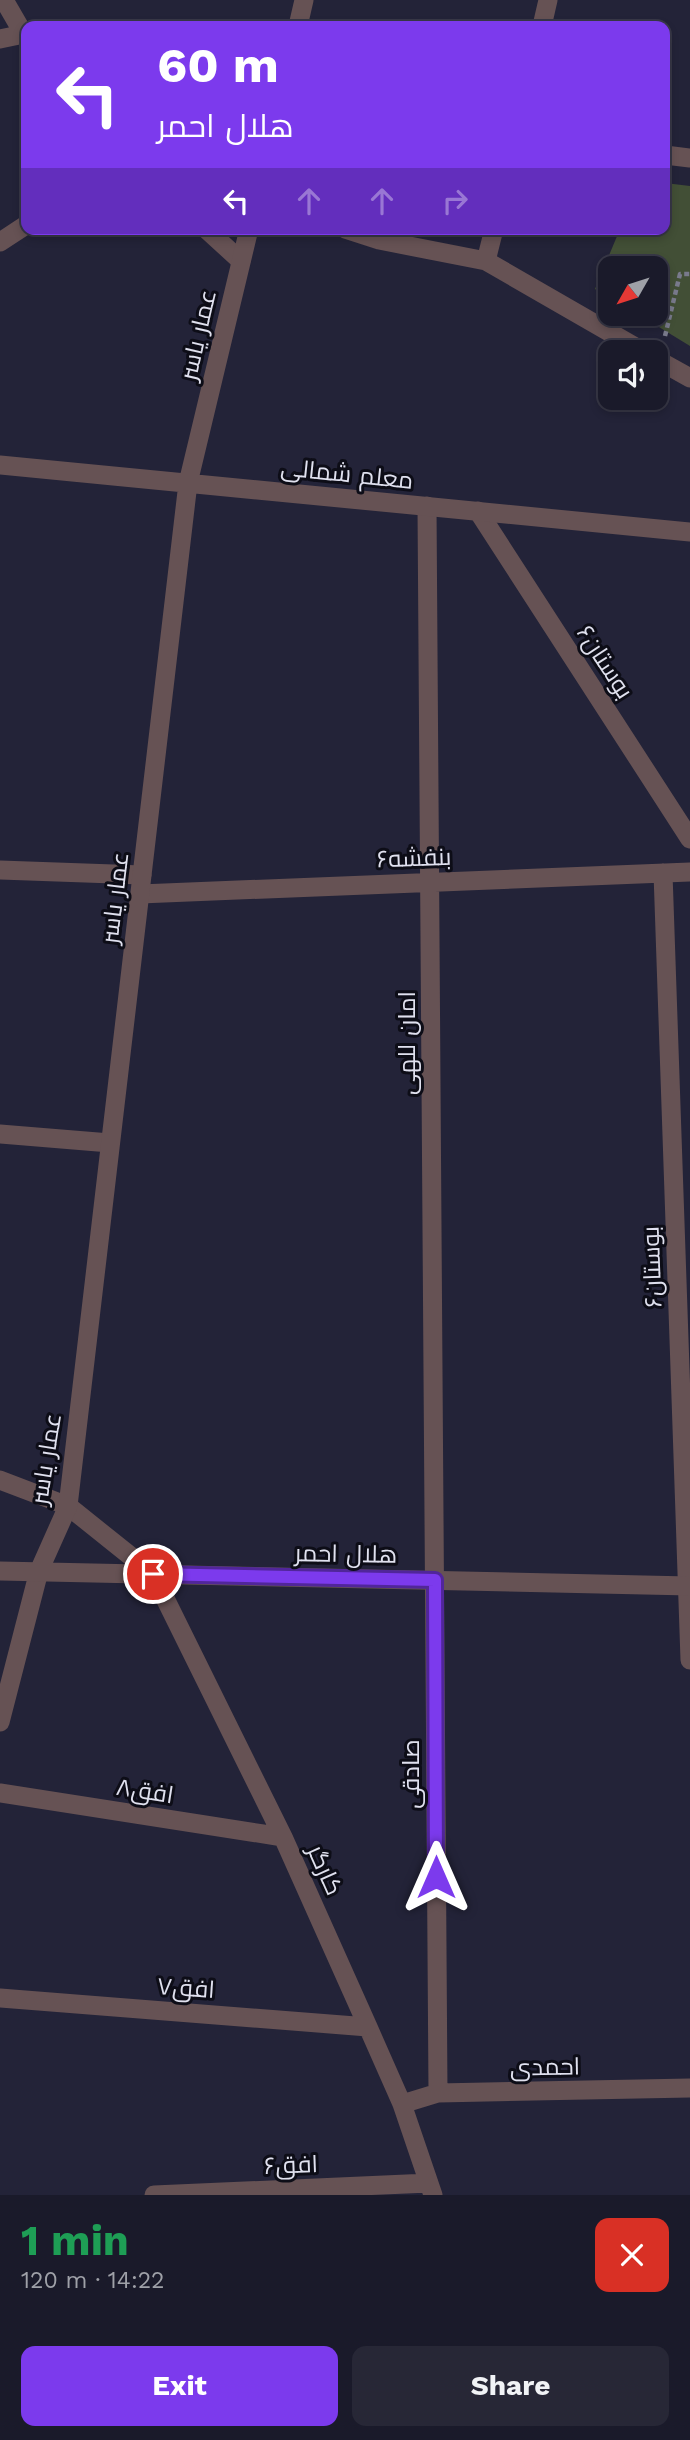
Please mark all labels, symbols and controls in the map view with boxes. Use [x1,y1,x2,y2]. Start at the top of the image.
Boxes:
text: 60 m [157,36,279,94]
icon: left [42,49,133,140]
text: هلال احمر [157,107,294,145]
icon: left [217,182,255,220]
icon: ahead [290,182,328,220]
icon: ahead [363,182,401,220]
icon: right [436,182,474,220]
north arrow [598,256,668,326]
map controls [598,256,668,410]
street label: عمار یاسر [174,287,222,385]
button: sound [598,340,668,410]
street label: معلم شمالی [279,453,415,497]
street label: بوستان۶ [571,620,639,704]
street label: بنفشه۶ [376,843,452,873]
street label: عمار یاسر [95,851,135,947]
street label: امان للهی [393,991,421,1095]
street label: بوستان۶ [637,1226,667,1308]
street label: عمار یاسر [25,1411,67,1509]
street label: هلال احمر [292,1539,398,1569]
pin [123,1544,183,1604]
icon: arrive [134,1555,172,1593]
street label: صادقی [397,1739,425,1809]
street label: افق۸ [114,1773,176,1810]
street label: کارگر [301,1839,348,1899]
position arrow [399,1840,473,1914]
street label: افق۷ [156,1972,216,2005]
street label: احمدی [510,2052,580,2082]
street label: افق۶ [264,2150,319,2181]
text: 1 min [21,2216,129,2265]
button: close [595,2218,669,2292]
text: 120 m · 14:22 [21,2267,165,2294]
button: Exit [21,2346,338,2426]
button: Share [352,2346,669,2426]

